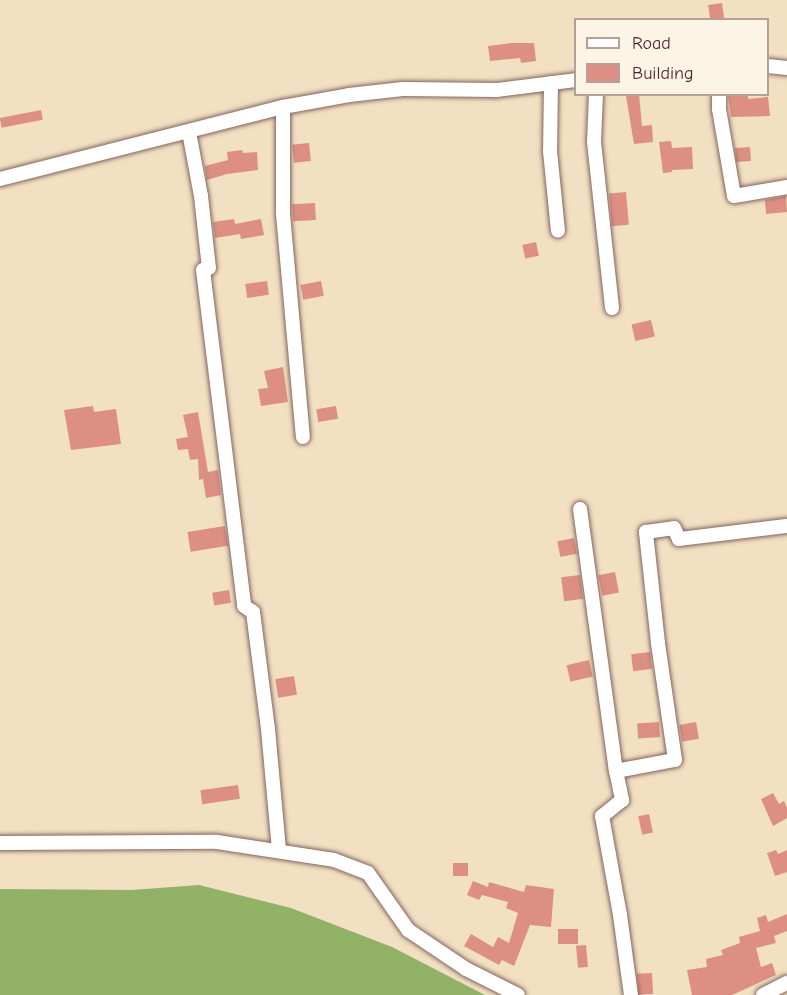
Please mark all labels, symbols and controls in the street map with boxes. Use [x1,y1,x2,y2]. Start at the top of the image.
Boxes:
legend [574,18,769,96]
text: Road [632,33,671,54]
text: Building [632,63,694,84]

